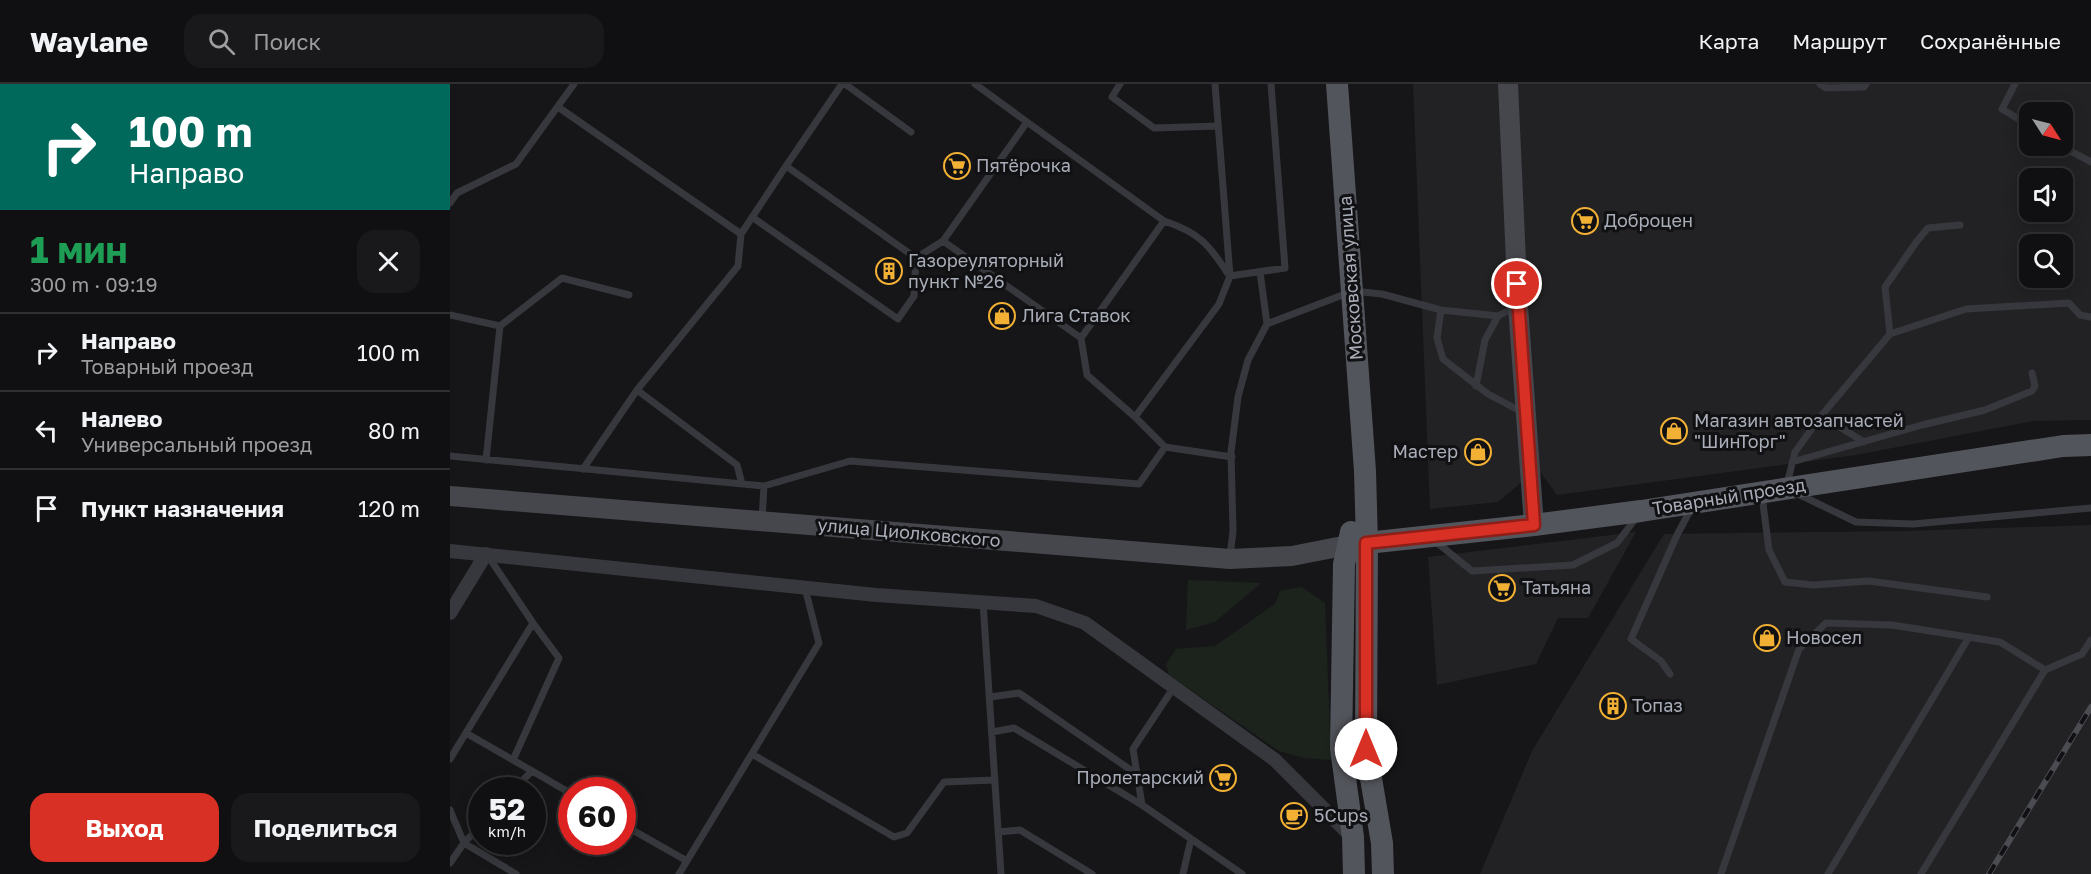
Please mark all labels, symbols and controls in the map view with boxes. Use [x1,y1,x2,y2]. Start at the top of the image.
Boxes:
search box [184,14,604,68]
text: Waylane [30,25,148,58]
icon: search [205,25,238,58]
text: Поиск [253,28,321,55]
text: Карта [1698,28,1759,54]
text: Маршрут [1792,28,1887,54]
text: Сохранённые [1920,28,2061,54]
north arrow [2019,102,2073,156]
map controls [2019,102,2073,288]
text: 100 m [129,106,252,156]
icon: right [30,108,108,186]
supermarket icon: Пятёрочка [942,151,972,181]
place label: Пятёрочка [976,154,1071,176]
text: Направо [129,157,244,189]
button: sound [2019,168,2073,222]
street label: Московская улица [1333,195,1367,361]
supermarket icon: Доброцен [1570,206,1600,236]
place label: Доброцен [1604,209,1693,231]
text: 1 мин [30,228,127,271]
button: close [357,230,420,293]
button: search [2019,234,2073,288]
place label: Газореуляторный пункт №26 [908,249,1064,292]
building icon: Газореуляторный пункт №26 [874,256,904,286]
pin [1491,258,1542,309]
icon: arrive [1500,267,1533,300]
text: 300 m · 09:19 [30,272,158,296]
shop icon: Лига Ставок [987,301,1017,331]
place label: Лига Ставок [1022,304,1131,326]
text: Направо [81,327,176,354]
icon: right [30,336,63,369]
text: 100 m [357,339,420,366]
text: Товарный проезд [81,354,253,378]
text: Налево [81,405,163,432]
place label: Магазин автозапчастей "ШинТорг" [1694,409,1904,452]
icon: left [30,414,63,447]
shop icon: Магазин автозапчастей "ШинТорг" [1659,416,1689,446]
text: 80 m [368,417,420,444]
text: Универсальный проезд [81,432,312,456]
shop icon: Мастер [1463,437,1493,467]
place label: Мастер [1392,440,1458,462]
street label: Товарный проезд [1651,473,1807,519]
icon: arrive [30,492,63,525]
text: Пункт назначения [81,495,284,522]
text: 120 m [358,495,420,522]
street label: улица Циолковского [817,513,1002,551]
supermarket icon: Татьяна [1487,573,1517,603]
place label: Татьяна [1522,576,1591,598]
shop icon: Новосел [1752,623,1782,653]
place label: Новосел [1786,626,1862,648]
building icon: Топаз [1598,691,1628,721]
place label: Топаз [1632,694,1683,716]
position arrow [1334,717,1398,781]
supermarket icon: Пролетарский [1208,763,1238,793]
place label: Пролетарский [1076,766,1204,788]
speed limit sign: 60 [558,777,636,855]
text: 52 [489,791,525,827]
button: Выход [30,793,219,862]
button: Поделиться [231,793,420,862]
cafe icon: 5Cups [1279,801,1309,831]
place label: 5Cups [1314,804,1368,826]
text: km/h [488,822,526,840]

